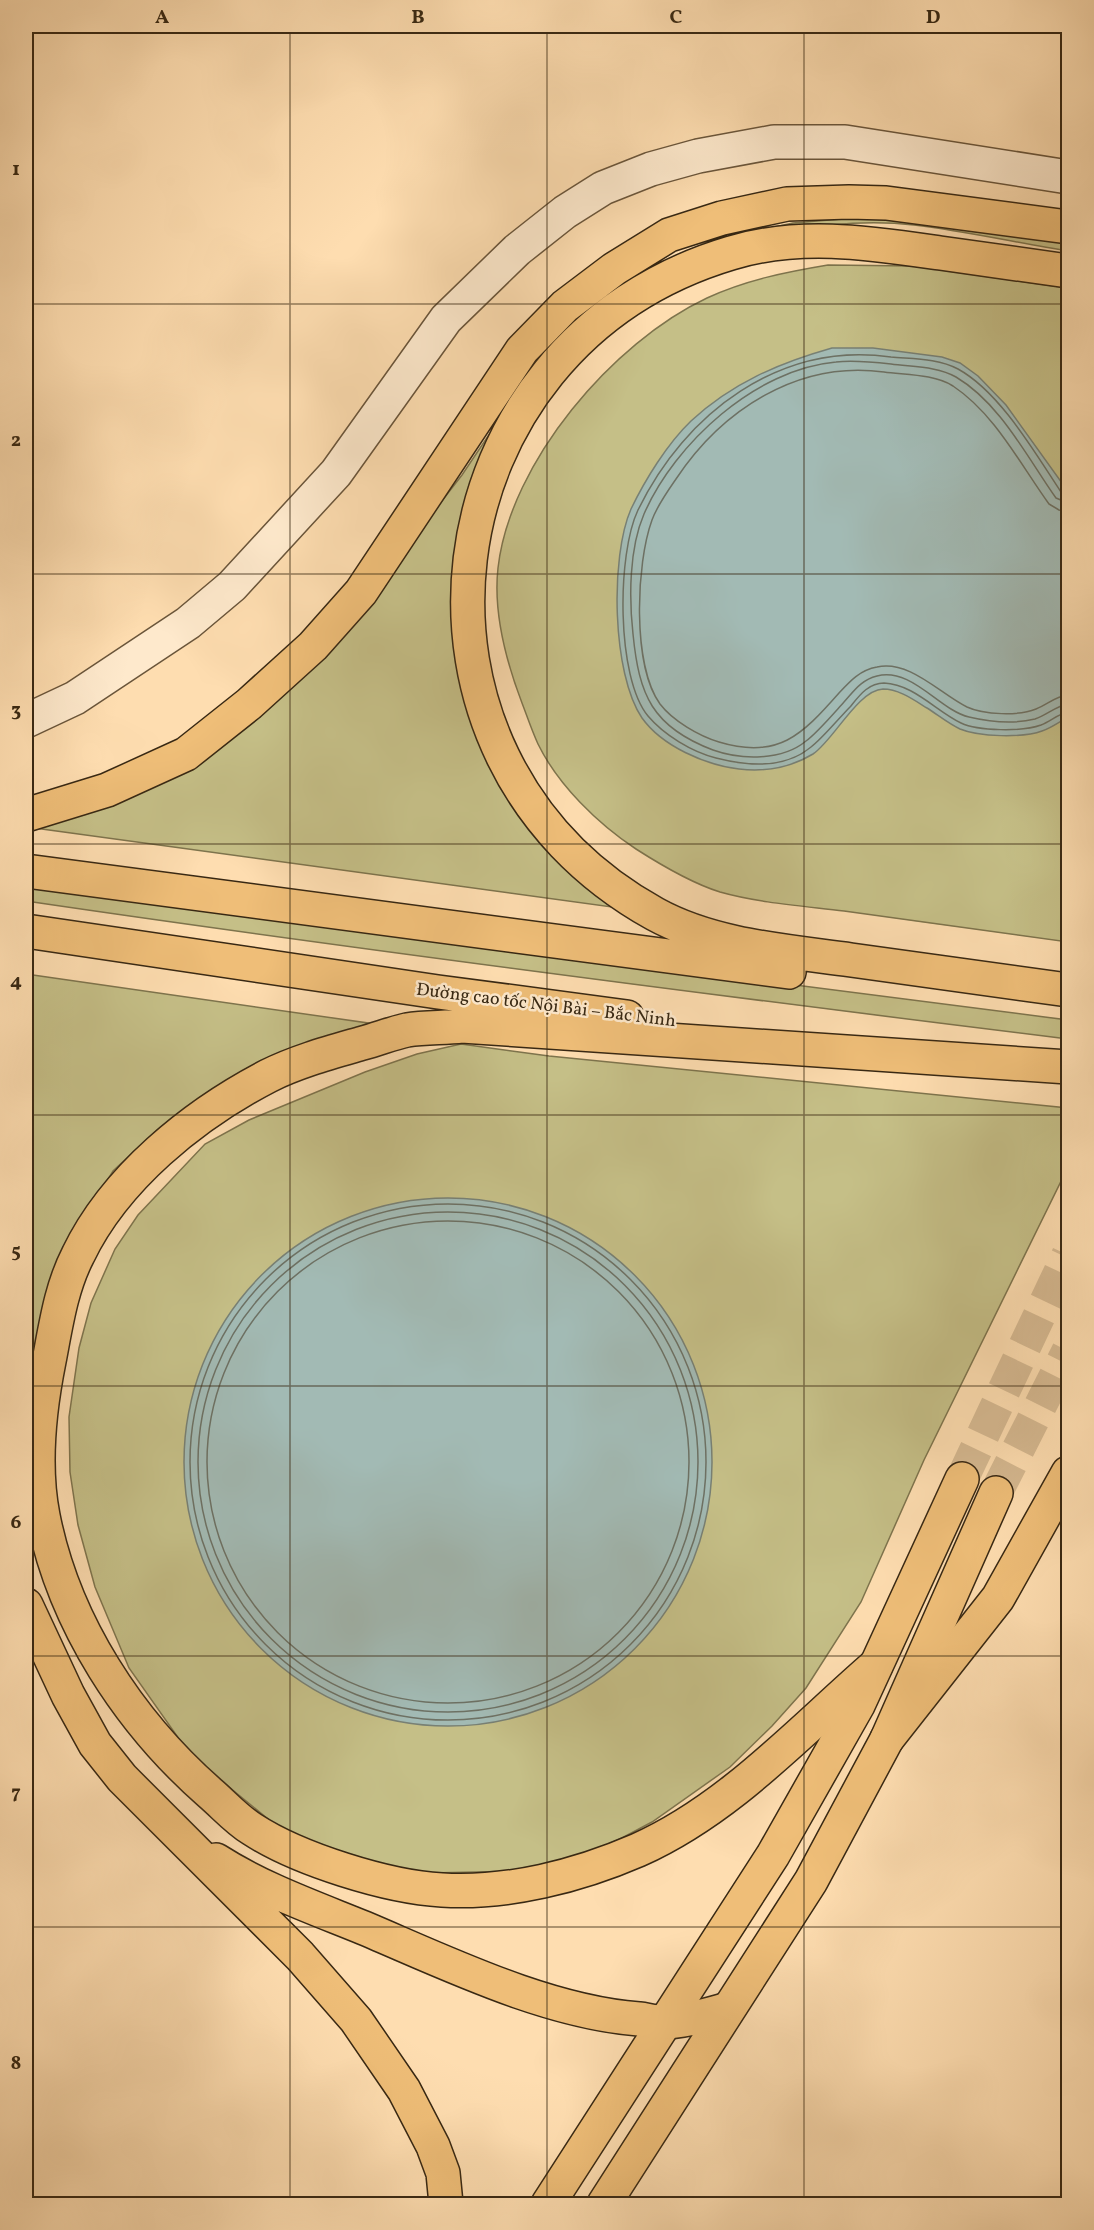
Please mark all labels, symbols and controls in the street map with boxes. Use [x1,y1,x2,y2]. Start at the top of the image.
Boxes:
text: A [155,4,169,32]
text: B [411,4,425,32]
text: C [670,4,683,32]
text: D [926,4,940,32]
text: 1 [12,156,20,184]
text: 2 [11,427,21,455]
text: 3 [11,697,21,725]
text: 4 [10,968,22,996]
street label: Đường cao tốc Nội Bài – Bắc Ninh [415,978,677,1034]
text: 5 [11,1238,21,1266]
text: 6 [11,1509,22,1537]
text: 7 [11,1779,21,1807]
text: 8 [11,2050,21,2078]

